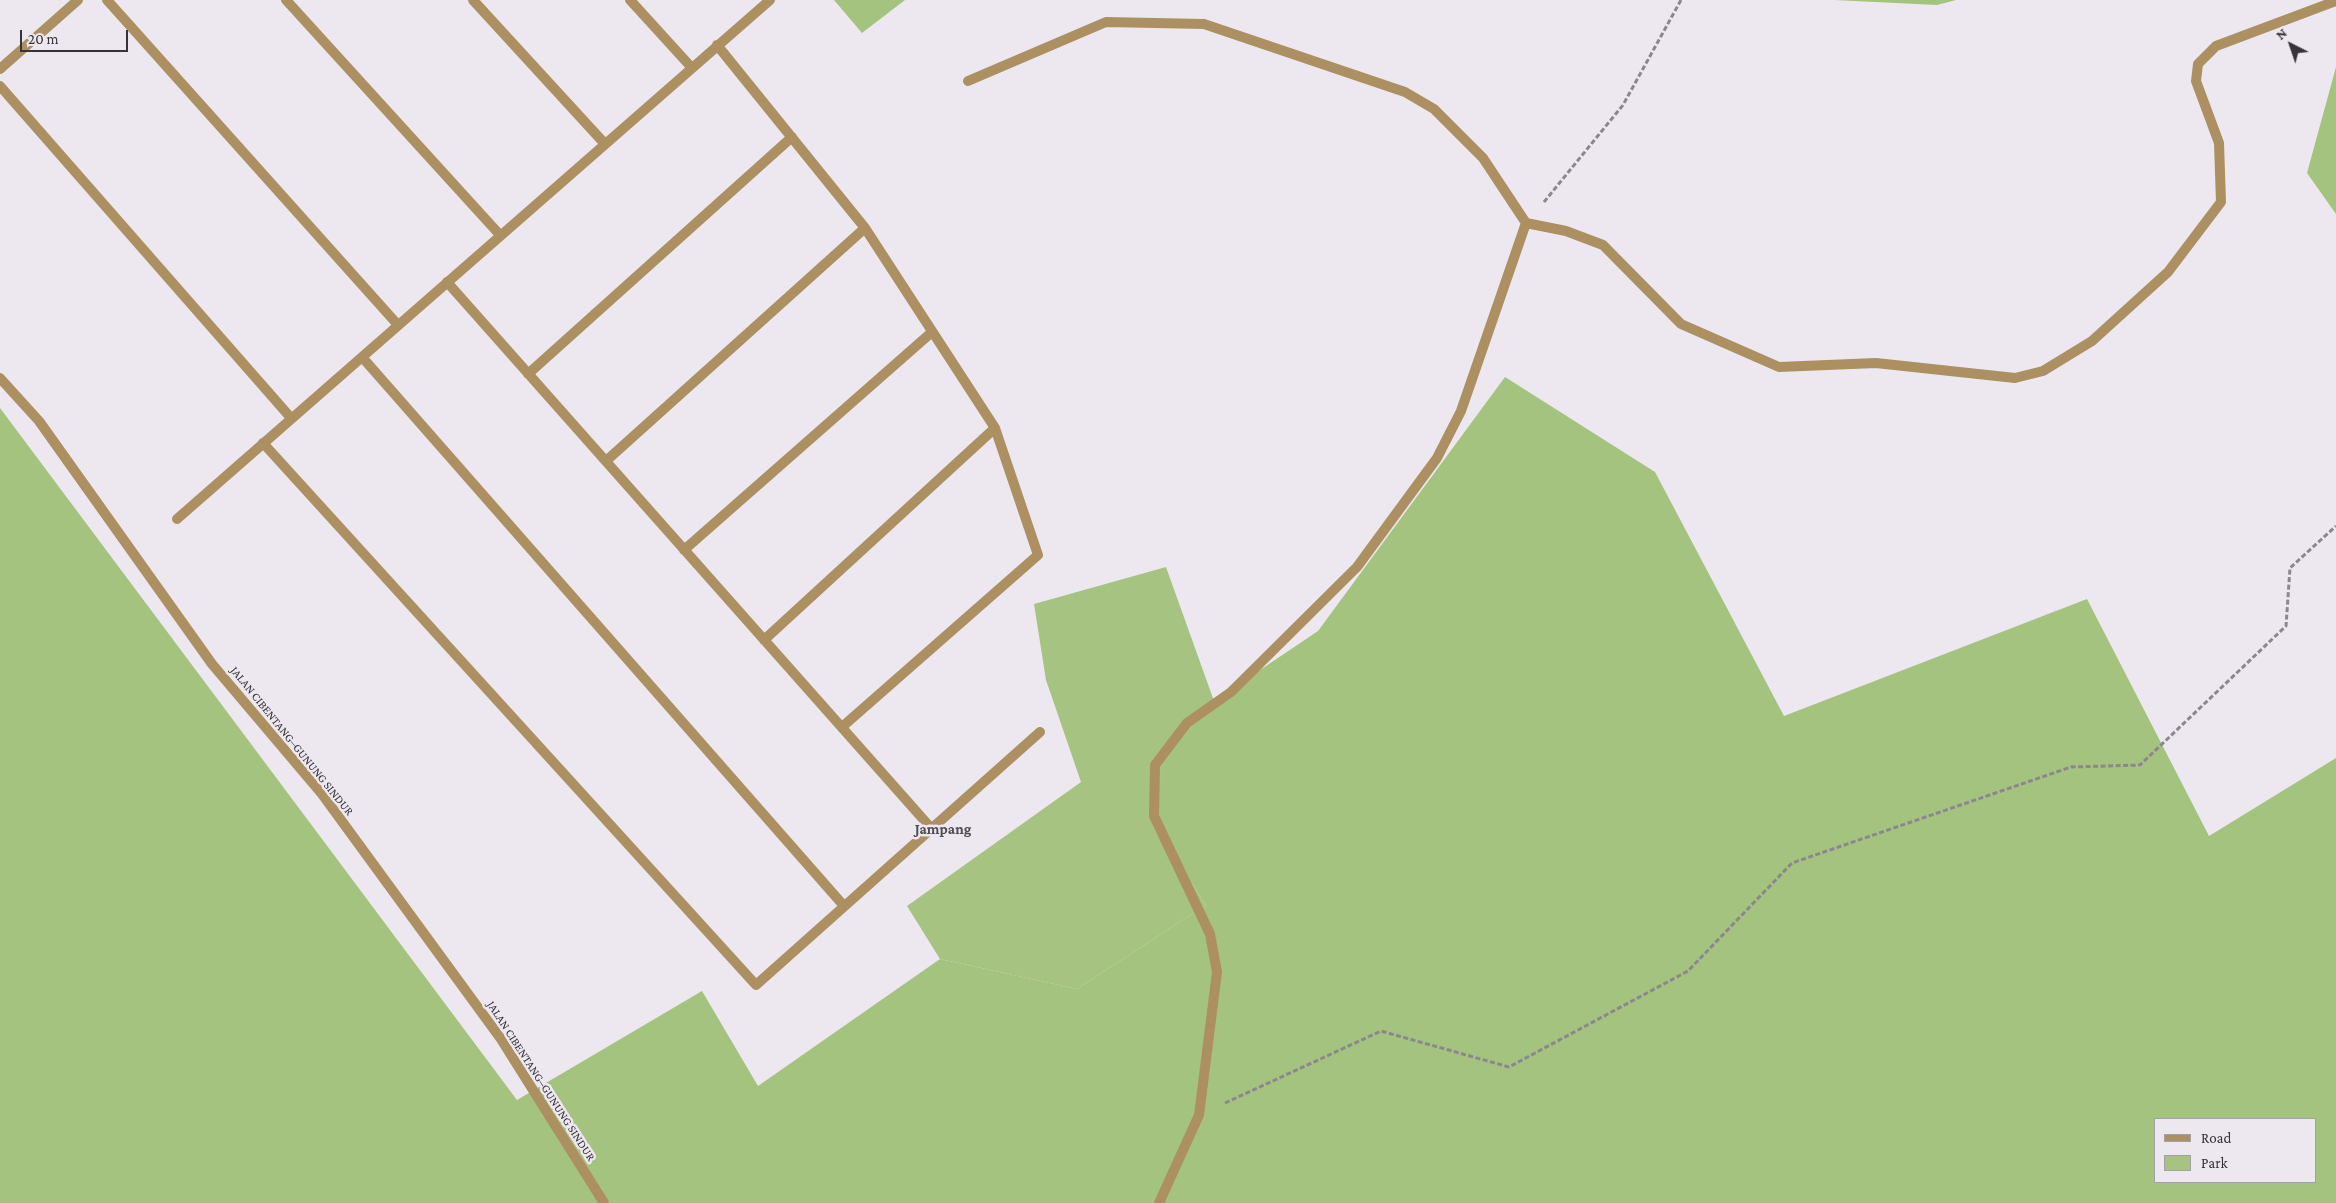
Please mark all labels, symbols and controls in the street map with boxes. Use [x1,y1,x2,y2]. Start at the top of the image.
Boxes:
scale bar [22,20,130,52]
north arrow [2266,20,2316,70]
text: N [2272,25,2290,43]
text: 20 m [28,31,59,47]
street label: JALAN CIBENTANG–GUNUNG SINDUR [227,664,357,818]
district label: Jampang [915,820,971,838]
street label: JALAN CIBENTANG–GUNUNG SINDUR [484,998,598,1164]
legend [2154,1118,2316,1183]
text: Road [2201,1130,2231,1146]
text: Park [2201,1155,2228,1171]

